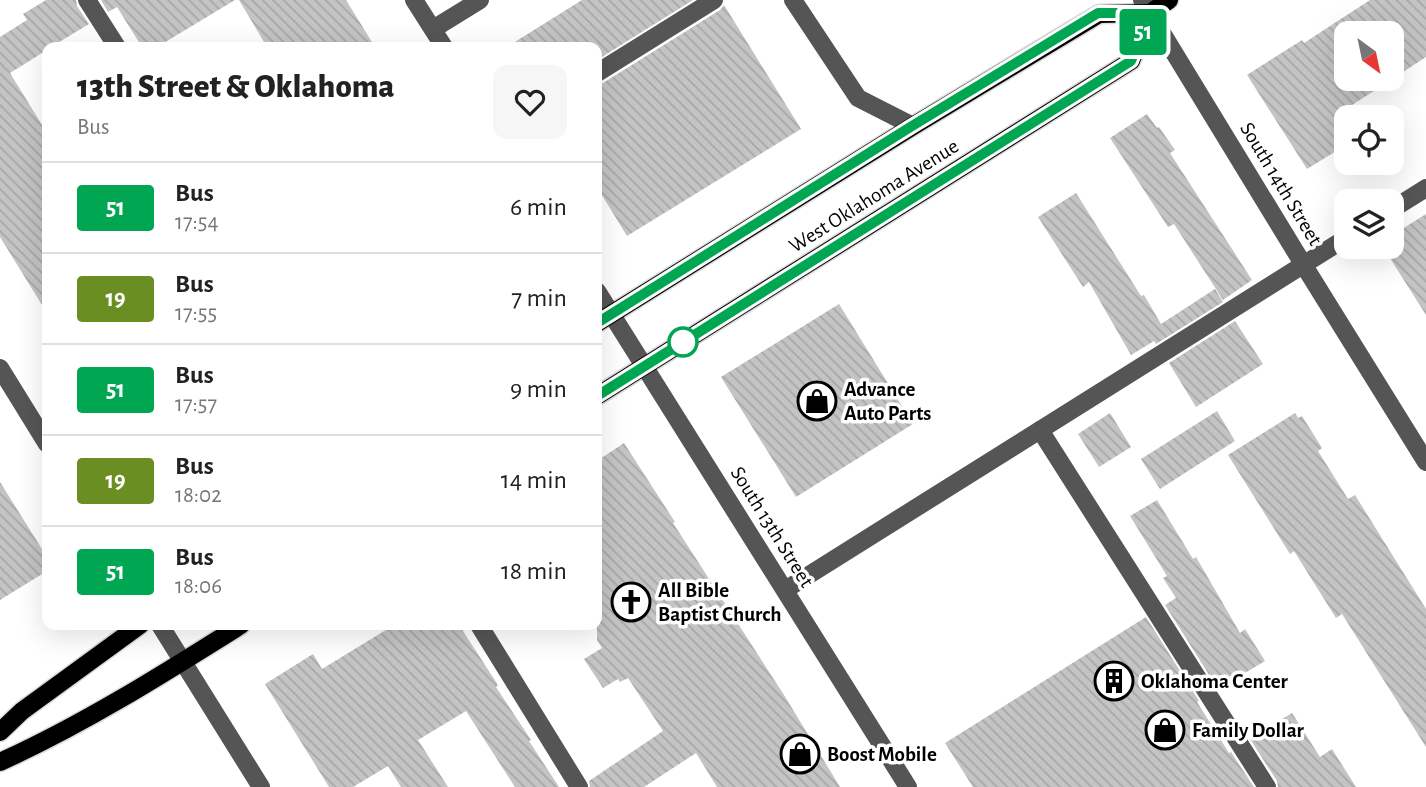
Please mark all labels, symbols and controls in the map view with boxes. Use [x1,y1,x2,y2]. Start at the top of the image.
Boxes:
line badge: 51 [1112,9,1174,55]
text: 51 [1133,20,1153,44]
north arrow [1334,21,1404,91]
map controls [1334,21,1404,259]
button: heart [493,65,567,139]
text: 13th Street & Oklahoma [77,71,395,104]
button: locate [1334,105,1404,175]
text: Bus [77,116,110,139]
street label: South 14th Street [1236,119,1326,249]
street label: West Oklahoma Avenue [786,135,962,257]
text: Bus [175,180,214,206]
button: layers [1334,189,1404,259]
text: 6 min [510,194,567,220]
text: 51 [106,196,125,220]
text: 17:54 [175,211,218,234]
text: Bus [175,271,214,297]
text: 7 min [511,285,567,311]
text: 19 [105,287,126,311]
text: 17:55 [175,302,217,325]
unlabelled marker [668,327,698,357]
text: Bus [175,362,214,388]
text: 9 min [510,376,567,402]
text: 51 [106,378,125,402]
place label: Advance Auto Parts [844,379,931,424]
shop icon: Advance Auto Parts [796,380,838,422]
text: 17:57 [175,393,217,416]
text: Bus [175,453,214,479]
street label: South 13th Street [727,463,818,591]
text: 14 min [501,467,567,493]
text: 19 [105,469,126,493]
text: 18:02 [175,484,222,507]
text: Bus [175,544,214,570]
text: 18 min [501,558,567,584]
text: 51 [106,560,125,584]
text: 18:06 [175,575,222,598]
place label: All Bible Baptist Church [658,580,782,625]
church icon: All Bible Baptist Church [610,581,652,623]
building icon: Oklahoma Center [1093,660,1135,702]
place label: Oklahoma Center [1141,671,1289,692]
shop icon: Family Dollar [1144,709,1186,751]
place label: Family Dollar [1192,720,1305,741]
shop icon: Boost Mobile [779,733,821,775]
place label: Boost Mobile [827,744,937,765]

